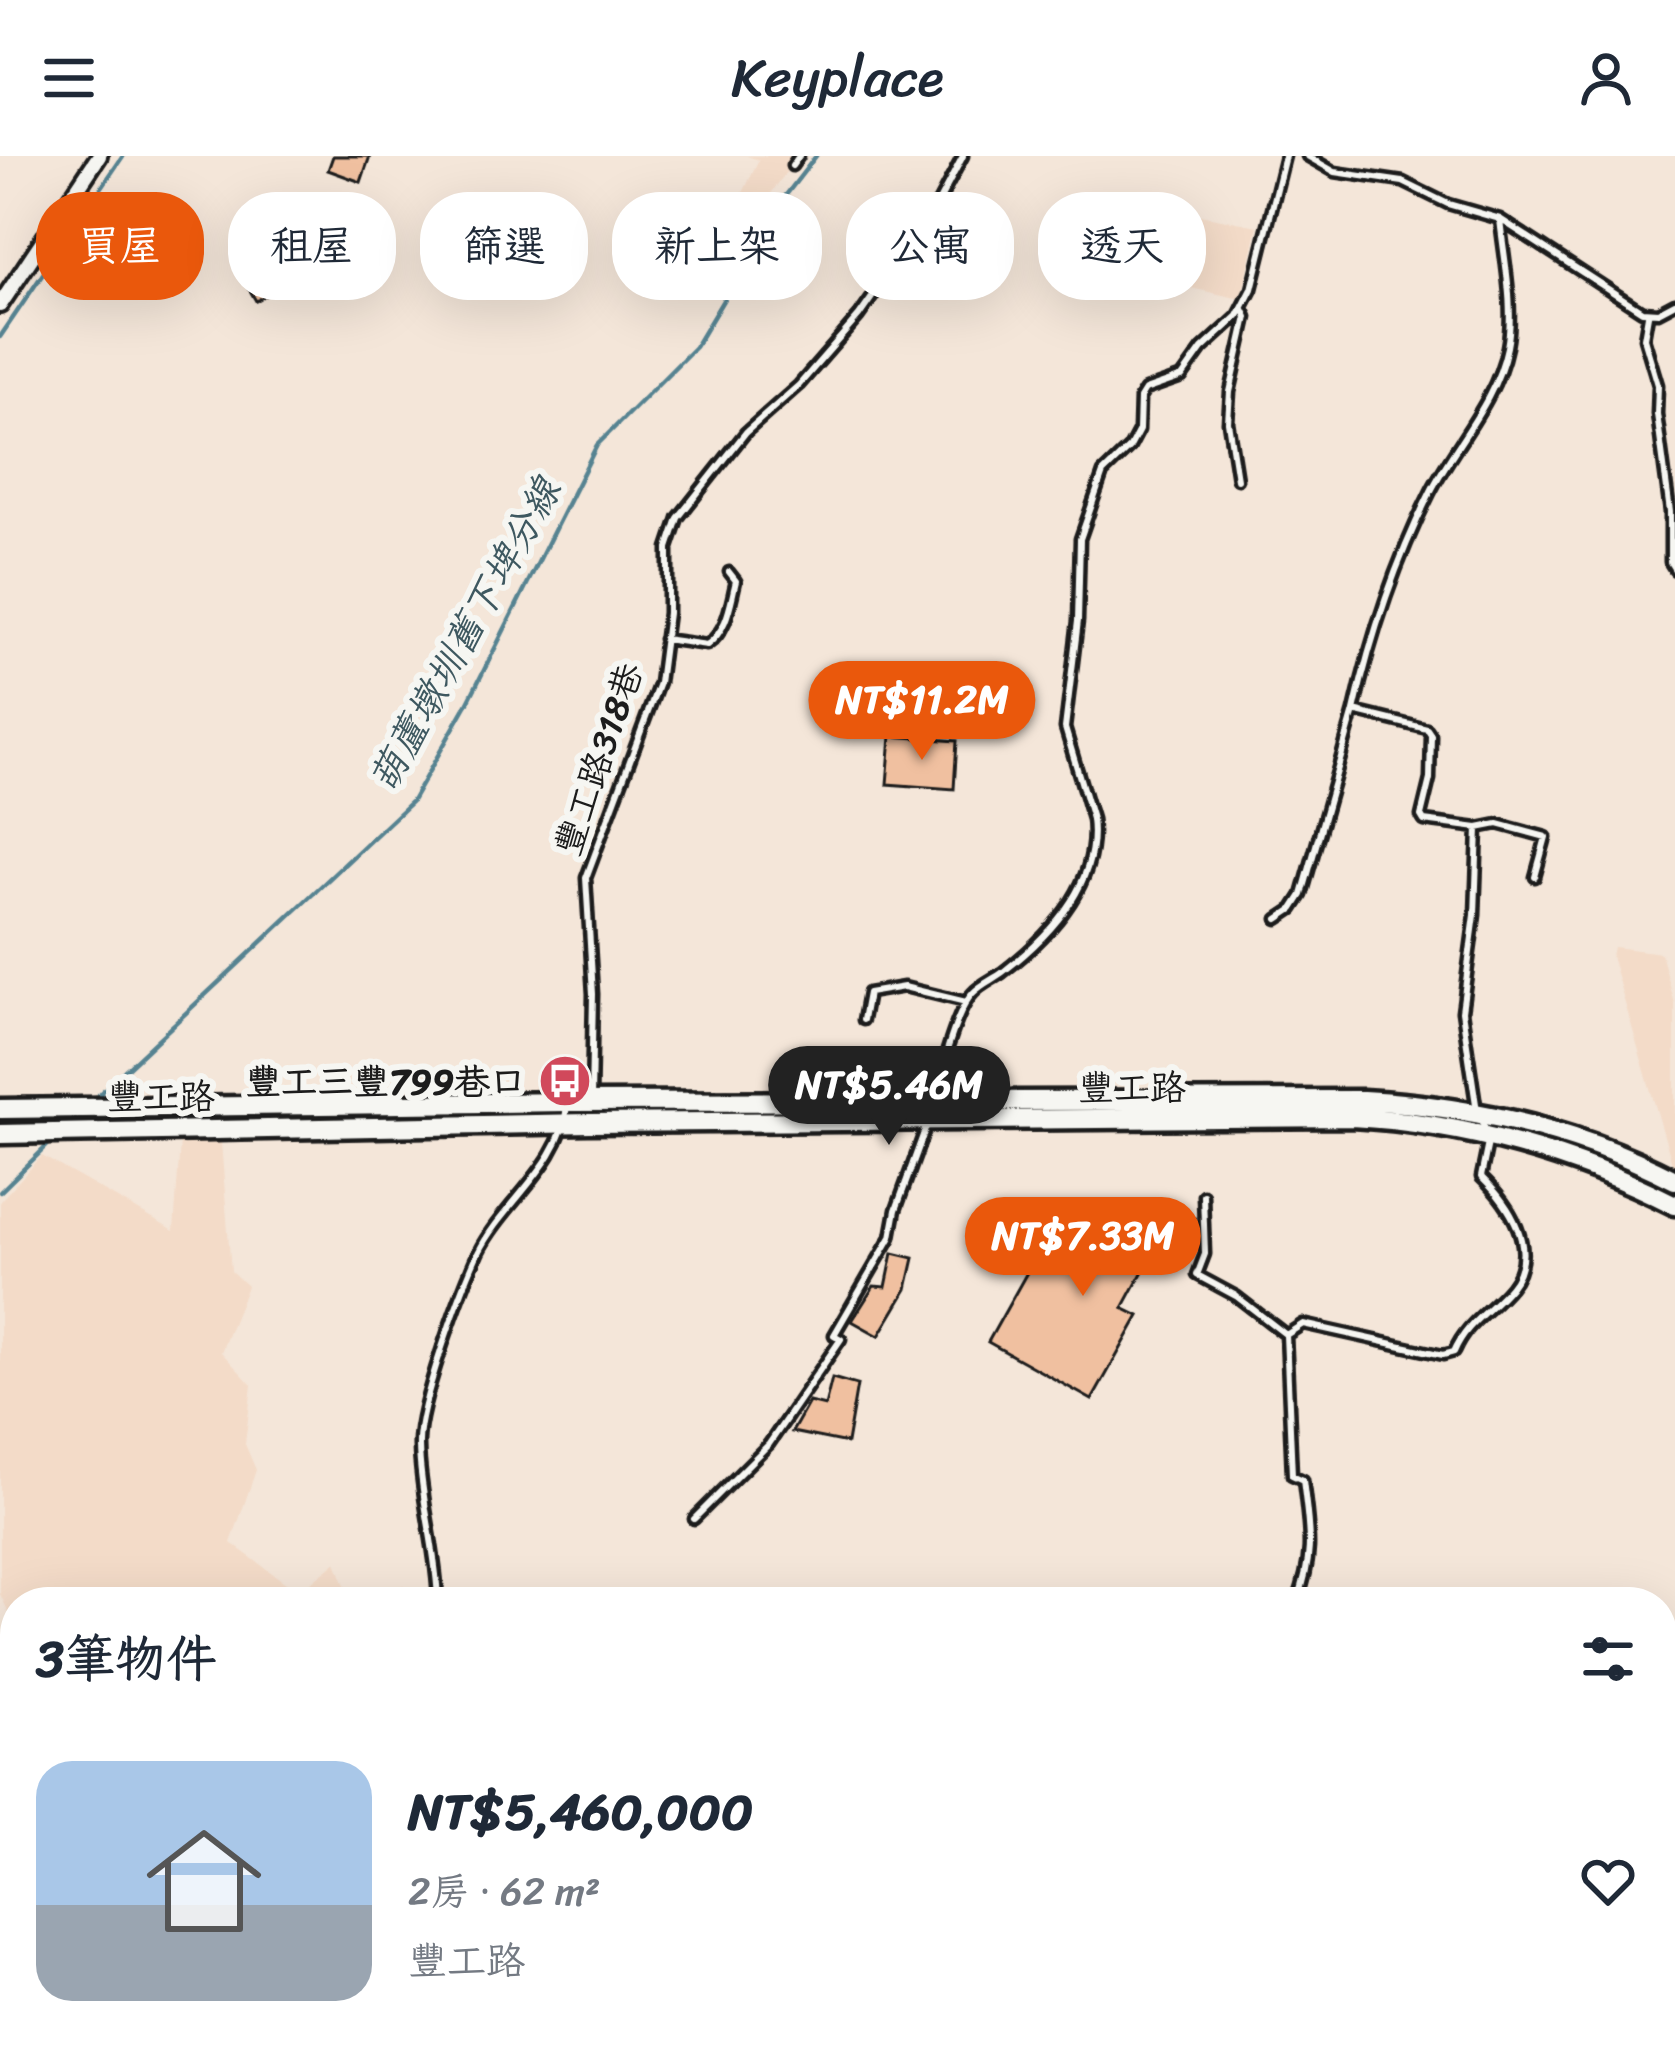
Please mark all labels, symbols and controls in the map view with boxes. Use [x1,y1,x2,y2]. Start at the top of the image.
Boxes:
text: Keyplace [731,30,944,126]
icon: menu [36,45,102,111]
icon: person [1573,45,1639,111]
chip: 買屋 [36,192,204,300]
chip: 租屋 [228,192,396,300]
chip: 篩選 [420,192,588,300]
chip: 新上架 [612,192,822,300]
chip: 公寓 [846,192,1014,300]
chip: 透天 [1038,192,1206,300]
water label: 葫蘆墩圳舊下埤分線 [349,462,581,804]
street label: 豐工路318巷 [536,654,662,865]
pin: NT$11.2M [798,661,1046,763]
text: NT$11.2M [835,665,1009,734]
pin: NT$5.46M [765,1046,1013,1148]
place label: 豐工三豐799巷口 [245,1050,526,1114]
text: NT$5.46M [795,1050,983,1119]
bus stop icon: 豐工三豐799巷口 [537,1053,593,1109]
street label: 豐工路 [1078,1056,1186,1120]
street label: 豐工路 [107,1065,215,1129]
pin: NT$7.33M [959,1197,1207,1299]
text: NT$7.33M [992,1201,1174,1270]
text: 3筆物件 [36,1614,217,1704]
icon: filters [1575,1626,1641,1692]
text: NT$5,460,000 [408,1767,753,1857]
icon: home [132,1809,276,1953]
icon: heart [1575,1848,1641,1914]
text: 2房 · 62 m² [408,1857,600,1926]
text: 豐工路 [408,1926,525,1995]

